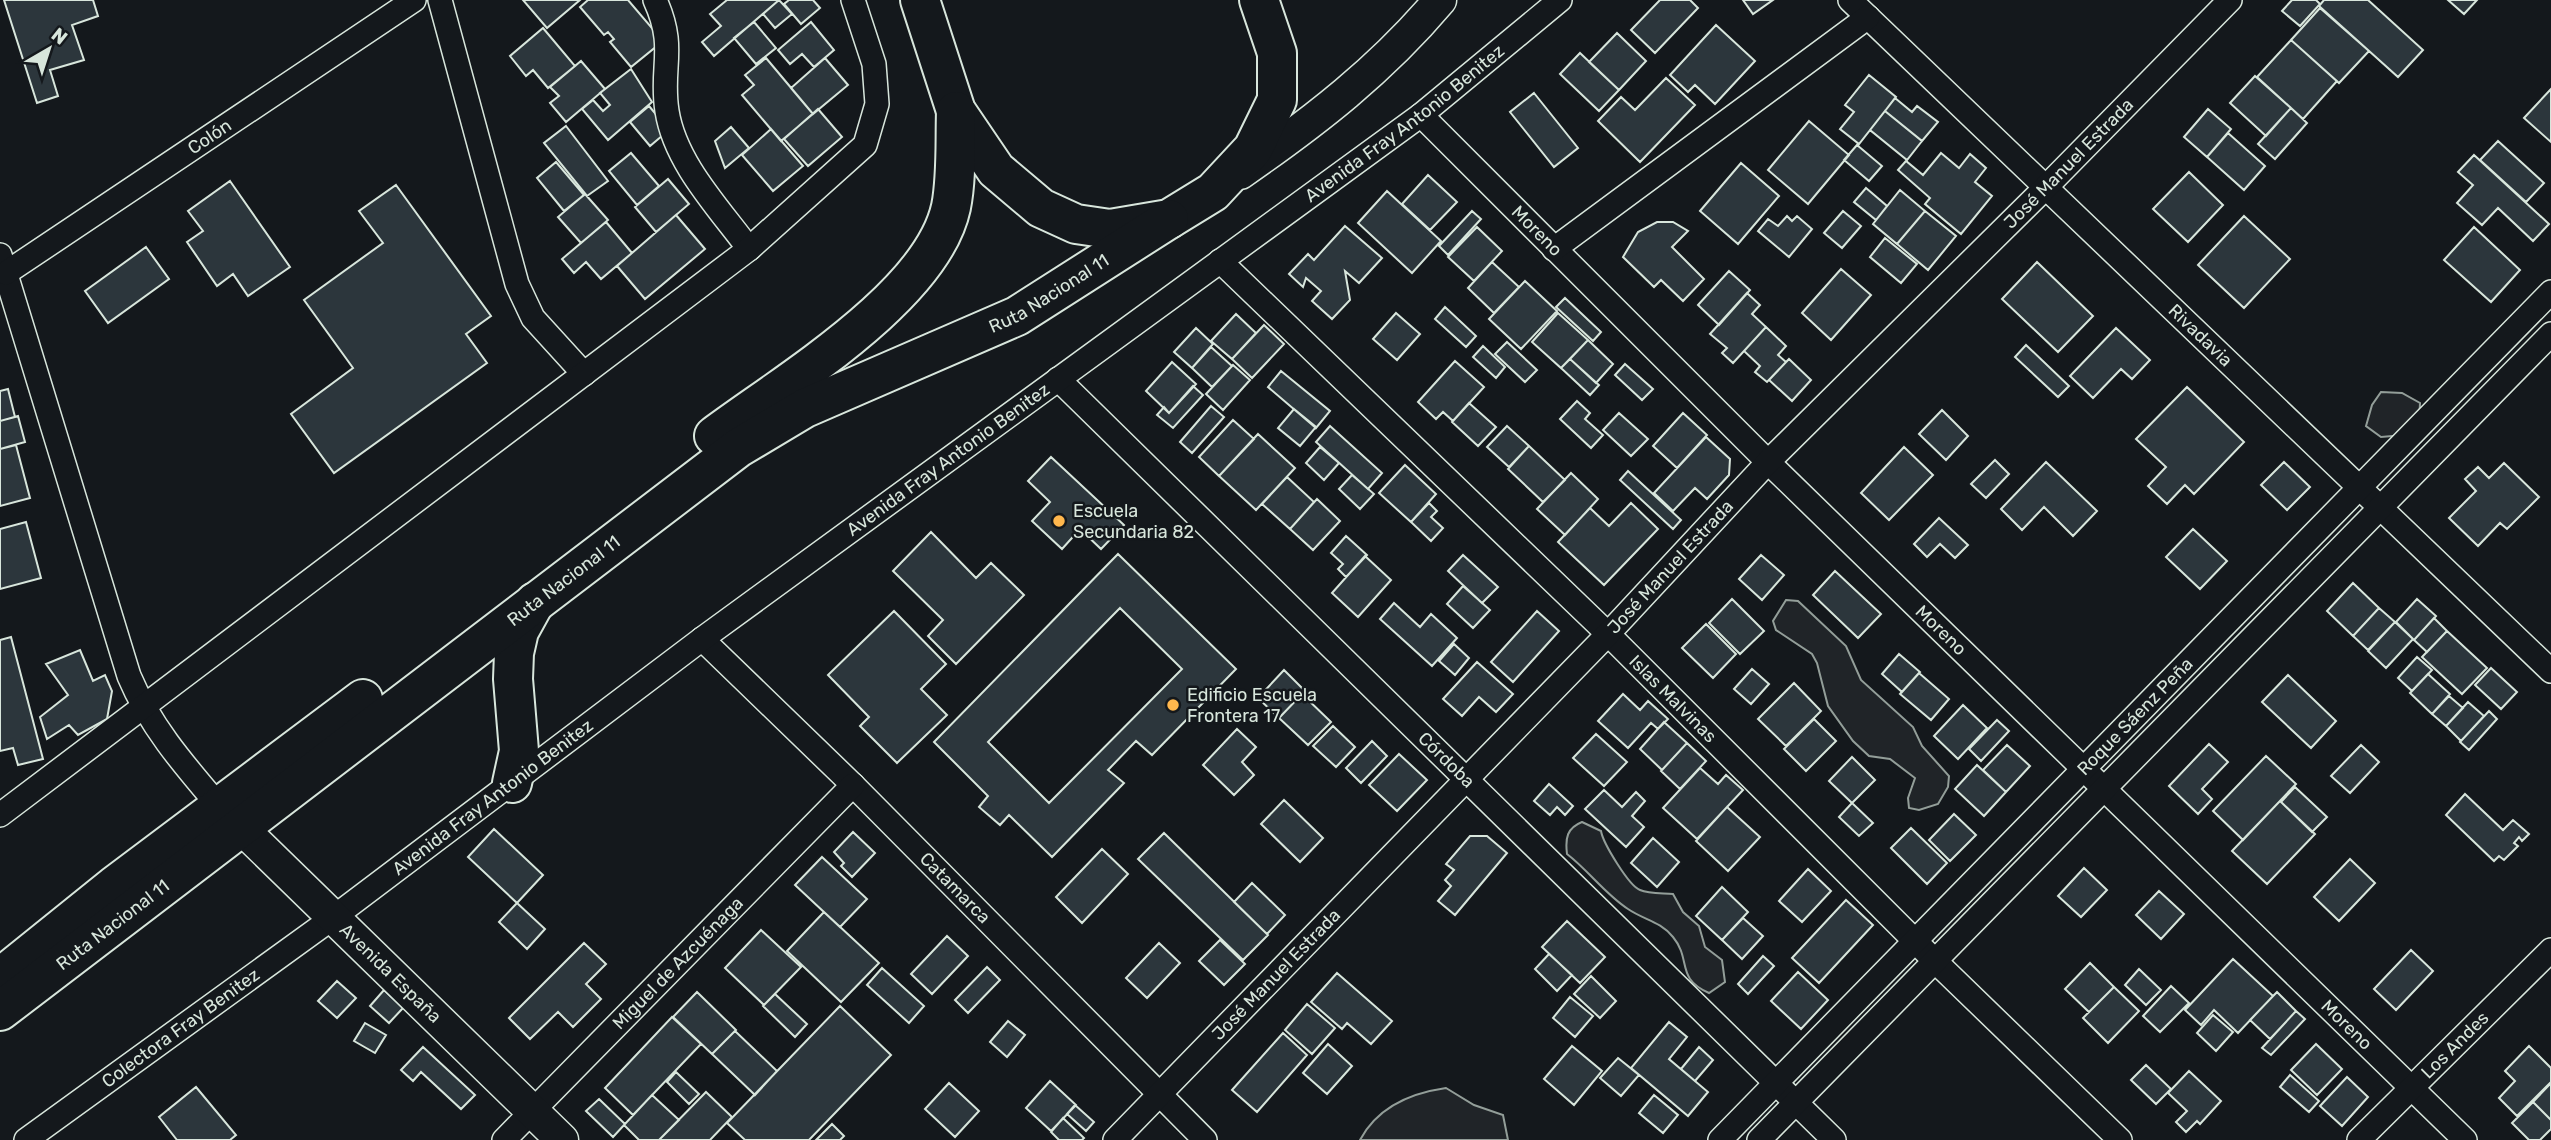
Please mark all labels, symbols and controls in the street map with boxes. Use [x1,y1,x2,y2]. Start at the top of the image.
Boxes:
north arrow [14,14,84,84]
text: N [47,23,72,49]
street label: Avenida Fray Antonio Benitez [1301,40,1509,207]
street label: José Manuel Estrada [1999,94,2138,233]
street label: Colón [184,114,236,159]
street label: Moreno [1507,201,1567,261]
street label: Ruta Nacional 11 [986,249,1113,338]
street label: Rivadavia [2164,300,2237,371]
street label: Avenida Fray Antonio Benitez [842,378,1054,541]
street label: José Manuel Estrada [1603,495,1738,638]
place label: Escuela Secundaria 82 [1073,500,1194,543]
marker: Escuela Secundaria 82 [1051,513,1067,529]
street label: Ruta Nacional 11 [503,531,625,631]
street label: Moreno [1911,600,1971,660]
street label: Islas Malvinas [1624,650,1721,747]
street label: Roque Sáenz Peña [2073,653,2198,780]
place label: Edificio Escuela Frontera 17 [1187,684,1317,727]
marker: Edificio Escuela Frontera 17 [1165,697,1181,713]
street label: Avenida Fray Antonio Benitez [388,714,597,880]
street label: Córdoba [1413,727,1479,793]
street label: Catamarca [915,848,995,928]
street label: Ruta Nacional 11 [52,875,174,975]
street label: Miguel de Azcuénaga [608,892,748,1034]
street label: José Manuel Estrada [1207,904,1345,1045]
street label: Avenida España [335,919,446,1027]
street label: Colectora Fray Benitez [98,964,264,1092]
street label: Moreno [2317,995,2377,1055]
street label: Los Andes [2417,1007,2493,1083]

